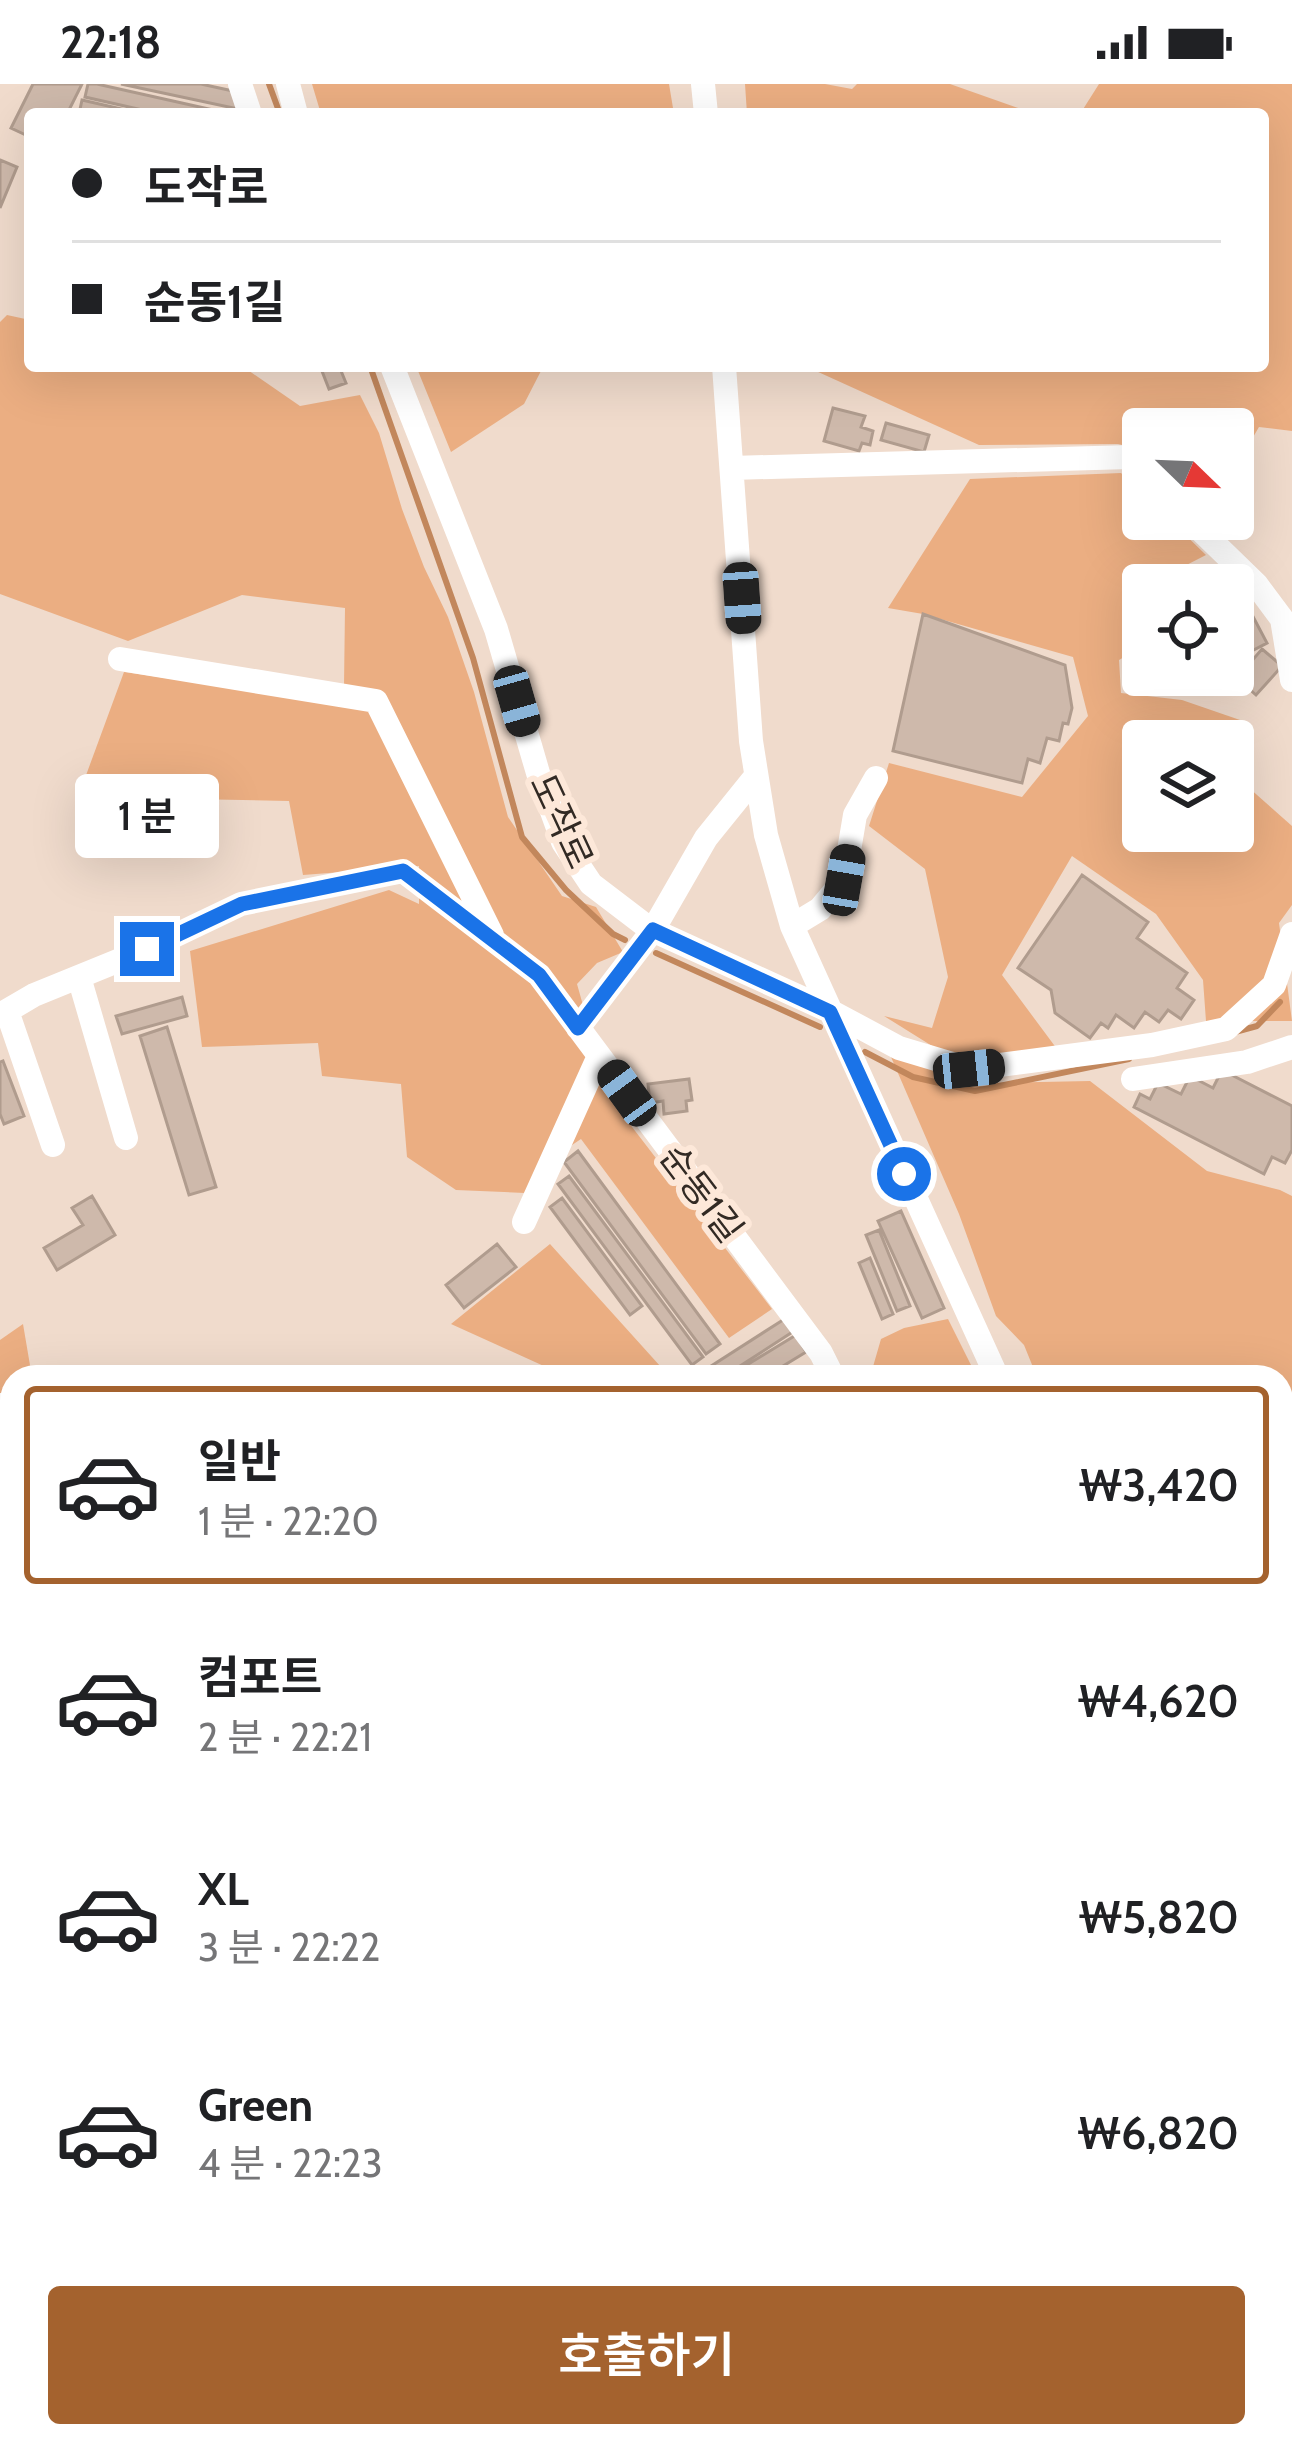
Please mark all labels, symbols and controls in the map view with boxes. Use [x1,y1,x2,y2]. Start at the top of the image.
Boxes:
text: 22:18 [60,15,161,69]
text: 도작로 [144,160,268,214]
text: 순동1길 [144,275,285,329]
north arrow [1122,408,1254,540]
map controls [1122,408,1254,852]
car [722,561,762,635]
button: locate [1122,564,1254,696]
car [490,661,544,741]
button: layers [1122,720,1254,852]
street label: 도작로 [521,767,603,875]
callout: 1 분 [75,775,219,859]
text: 1 분 [118,792,176,840]
car [820,841,868,919]
route end [120,922,174,976]
car [931,1047,1007,1091]
car [591,1053,663,1133]
street label: 순동1길 [651,1135,753,1251]
route start [877,1147,931,1201]
icon: car [54,1431,162,1539]
text: 일반 [198,1434,281,1488]
text: ₩3,420 [1079,1458,1239,1512]
text: 1 분 · 22:20 [198,1497,379,1545]
icon: car [54,1647,162,1755]
text: 컴포트 [198,1650,322,1704]
text: ₩4,620 [1078,1674,1239,1728]
text: 2 분 · 22:21 [198,1713,372,1761]
text: XL [198,1862,249,1916]
icon: car [54,1863,162,1971]
text: ₩5,820 [1079,1890,1239,1944]
text: 3 분 · 22:22 [198,1923,380,1971]
text: Green [198,2078,313,2132]
icon: car [54,2079,162,2187]
text: ₩6,820 [1078,2106,1239,2160]
text: 4 분 · 22:23 [198,2139,383,2187]
button: 호출하기 [48,2286,1245,2424]

